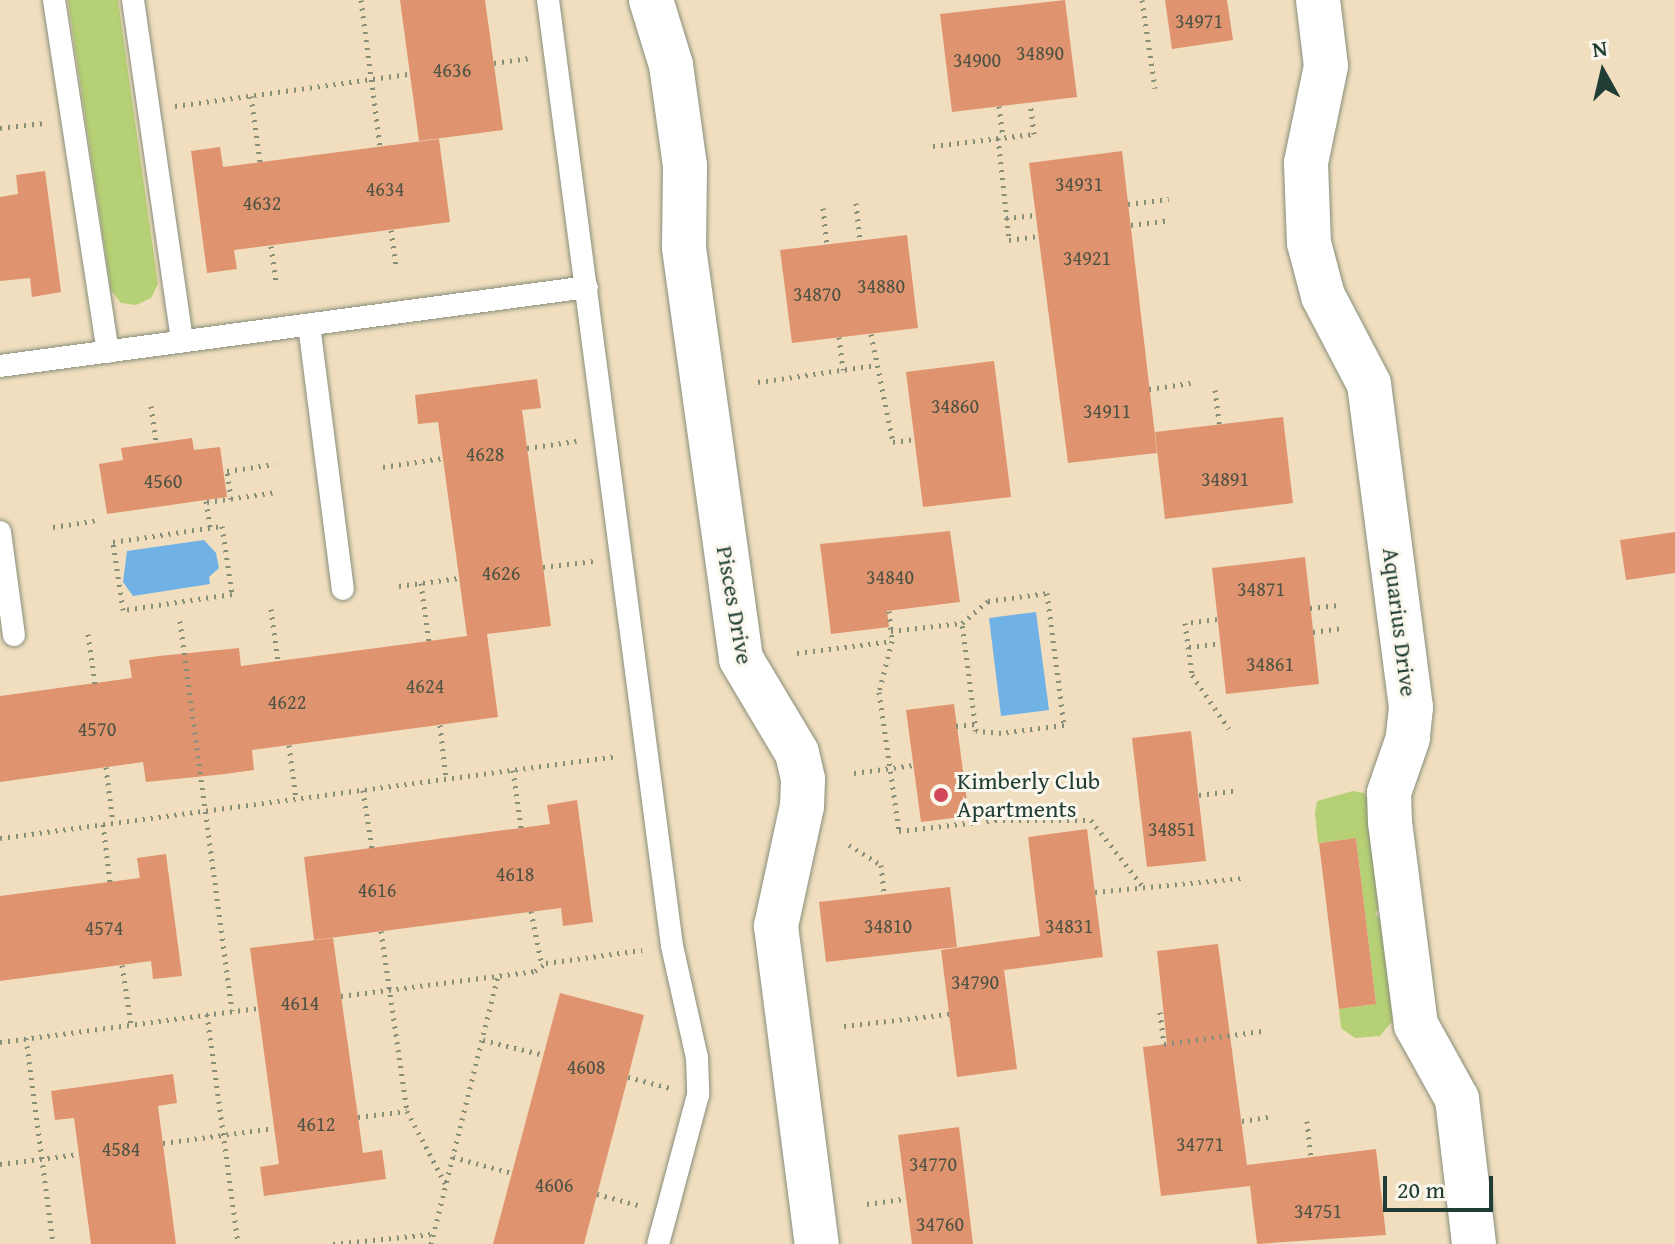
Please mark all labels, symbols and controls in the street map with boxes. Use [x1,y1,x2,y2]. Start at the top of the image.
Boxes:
house number: 34971 [1175,8,1223,32]
text: N [1590,31,1609,65]
north arrow [1563,32,1643,112]
house number: 34890 [1016,40,1064,64]
house number: 34900 [953,47,1001,71]
house number: 4636 [433,57,471,81]
house number: 34931 [1055,171,1103,195]
house number: 4634 [366,176,404,200]
house number: 4632 [243,190,281,214]
house number: 34921 [1063,245,1111,269]
house number: 34880 [857,273,905,297]
house number: 34870 [793,281,841,305]
house number: 34860 [931,393,979,417]
house number: 34911 [1083,398,1131,422]
house number: 4628 [466,441,504,465]
house number: 34891 [1201,466,1249,490]
house number: 4560 [144,468,182,492]
street label: Pisces Drive [710,544,760,666]
street label: Aquarius Drive [1377,546,1423,698]
house number: 4626 [482,560,520,584]
house number: 34840 [866,564,914,588]
house number: 34871 [1237,576,1285,600]
house number: 34861 [1246,651,1294,675]
house number: 4624 [406,673,444,697]
house number: 4622 [268,689,306,713]
house number: 4570 [78,716,116,740]
place label: Kimberly Club Apartments [957,767,1100,823]
marker: Kimberly Club Apartments [932,786,950,804]
house number: 34851 [1148,816,1196,840]
house number: 4618 [496,861,534,885]
house number: 4616 [358,877,396,901]
house number: 34810 [864,913,912,937]
house number: 34831 [1045,913,1093,937]
house number: 4574 [85,915,123,939]
house number: 34790 [951,969,999,993]
house number: 4614 [281,990,319,1014]
house number: 4608 [567,1054,605,1078]
house number: 4612 [297,1111,335,1135]
house number: 34771 [1176,1131,1224,1155]
house number: 4584 [102,1136,140,1160]
house number: 34770 [909,1151,957,1175]
scale bar [1387,1160,1497,1210]
house number: 4606 [535,1172,573,1196]
text: 20 m [1397,1172,1445,1207]
house number: 34751 [1294,1198,1342,1222]
house number: 34760 [916,1211,964,1235]

